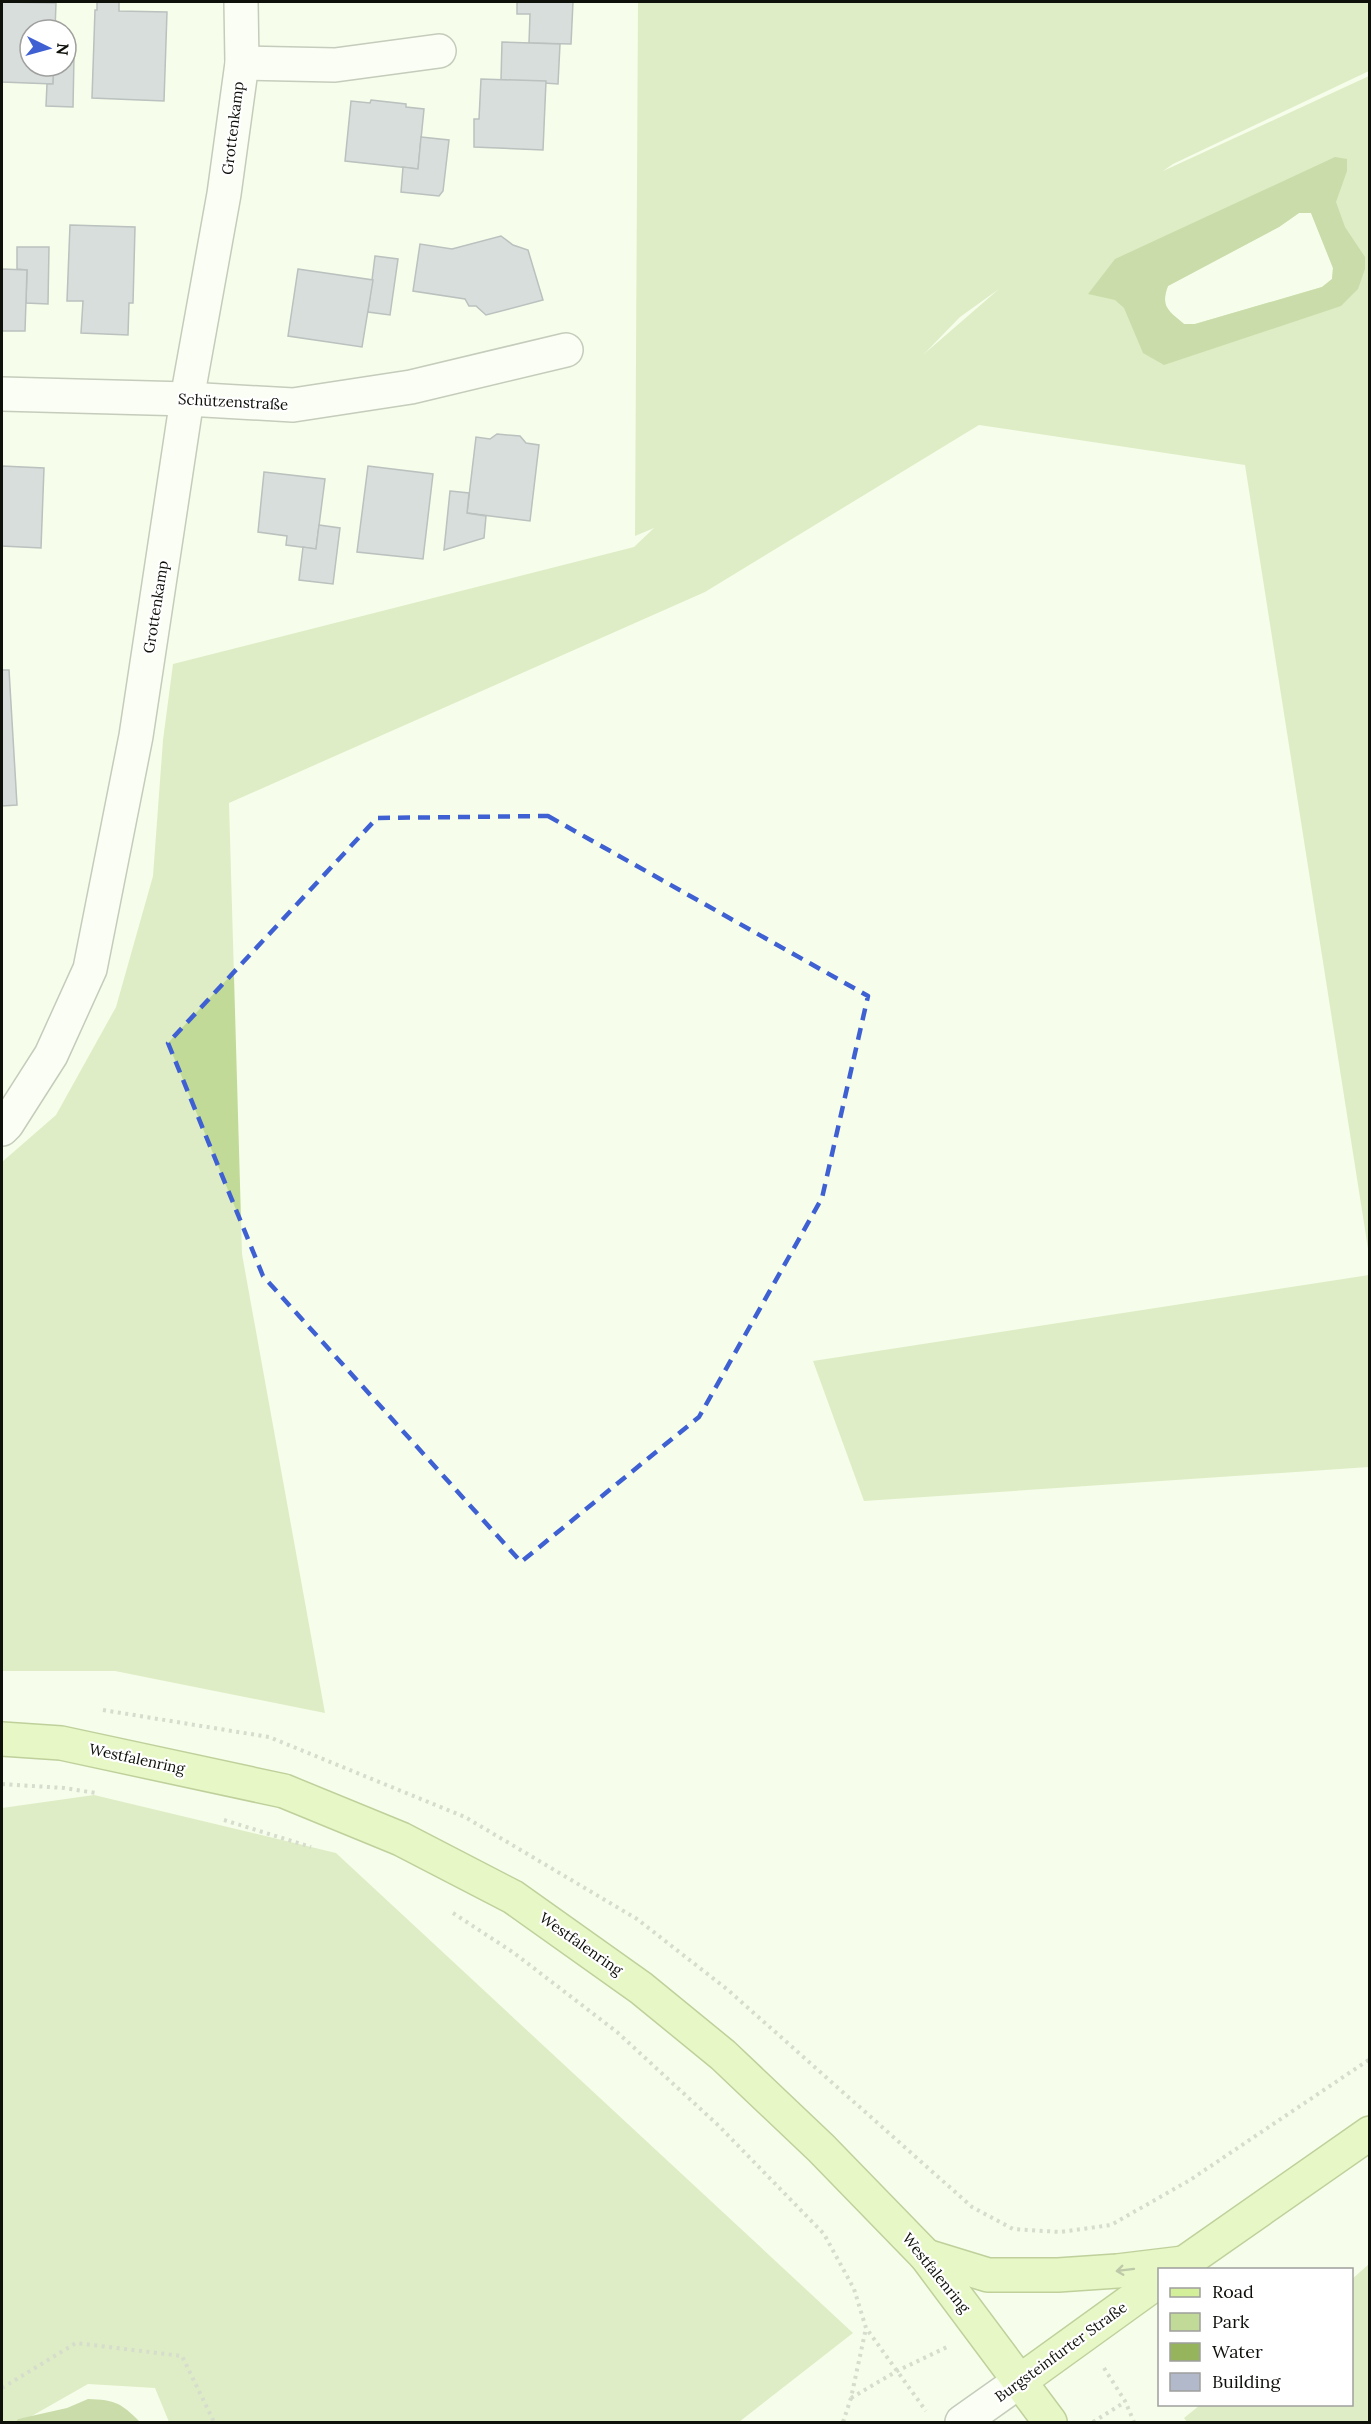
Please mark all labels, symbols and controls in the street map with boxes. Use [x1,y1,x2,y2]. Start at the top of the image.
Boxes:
north arrow [18,18,78,78]
text: N [52,42,73,56]
street label: Grottenkamp [217,80,248,176]
street label: Schützenstraße [177,389,289,414]
street label: Grottenkamp [139,559,172,655]
street label: Westfalenring [87,1739,187,1778]
street label: Westfalenring [536,1908,627,1980]
street label: Westfalenring [898,2229,975,2317]
one-way arrow [1116,2265,1136,2276]
legend [1158,2268,1353,2406]
text: Road [1212,2280,1254,2303]
street label: Burgsteinfurter Straße [991,2297,1131,2406]
text: Park [1212,2310,1250,2333]
text: Water [1212,2340,1263,2363]
text: Building [1212,2370,1282,2393]

